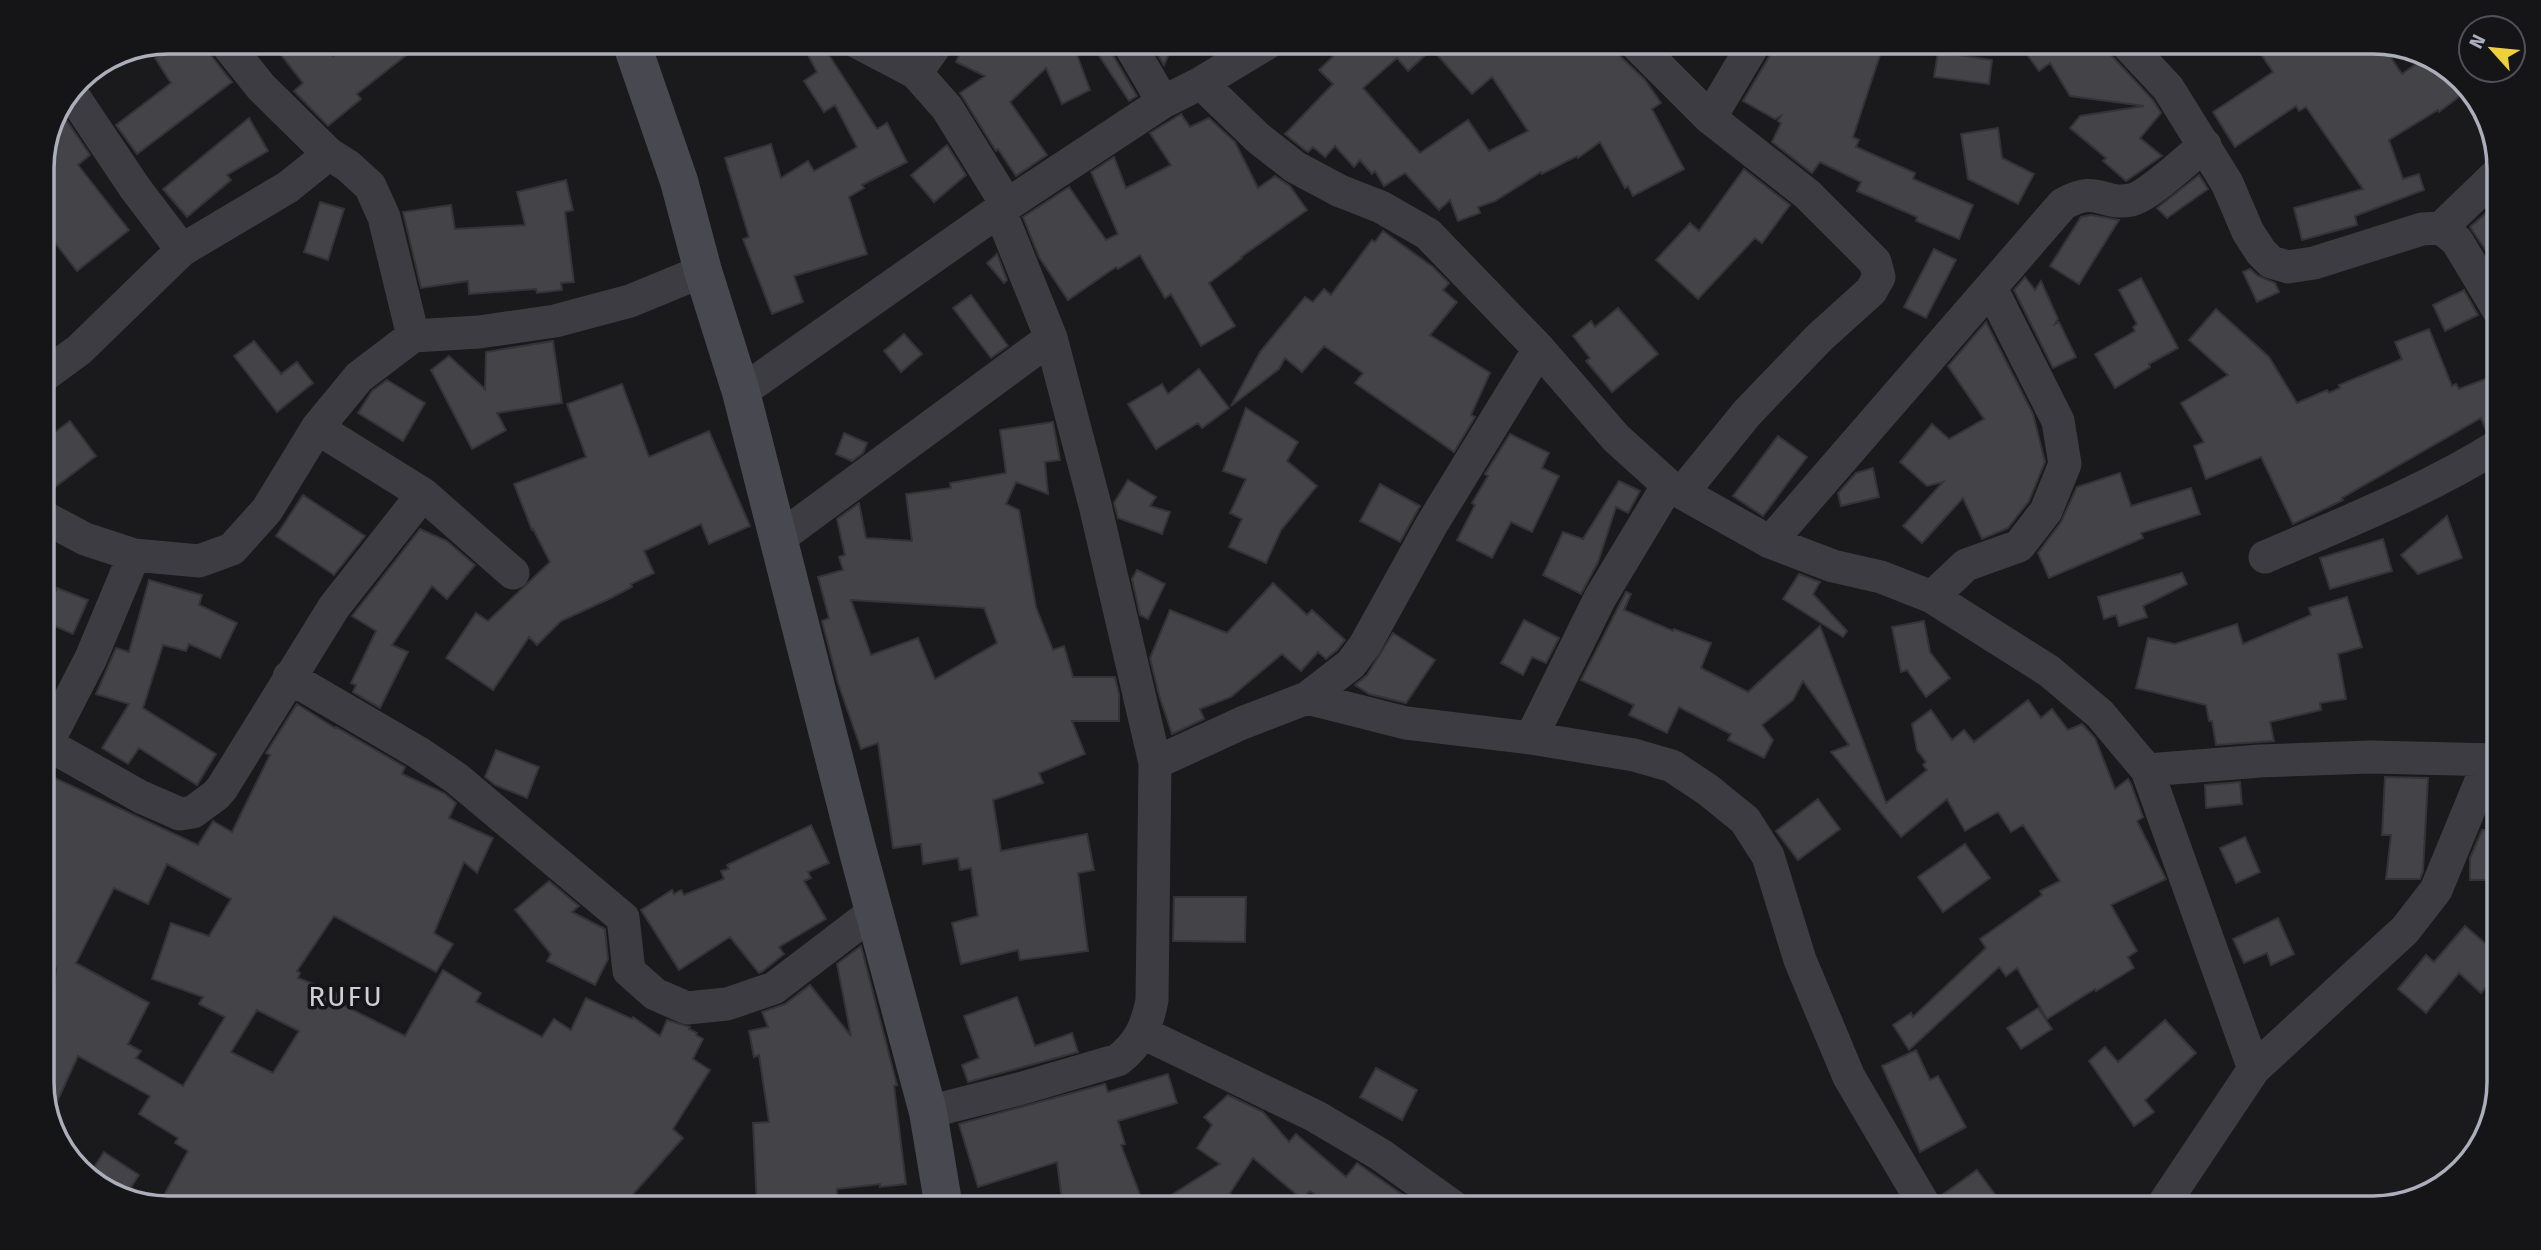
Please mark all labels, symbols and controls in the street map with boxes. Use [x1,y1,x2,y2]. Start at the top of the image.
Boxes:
north arrow [2457,14,2527,84]
text: N [2464,31,2490,52]
district label: RUFU [308,980,384,1013]

